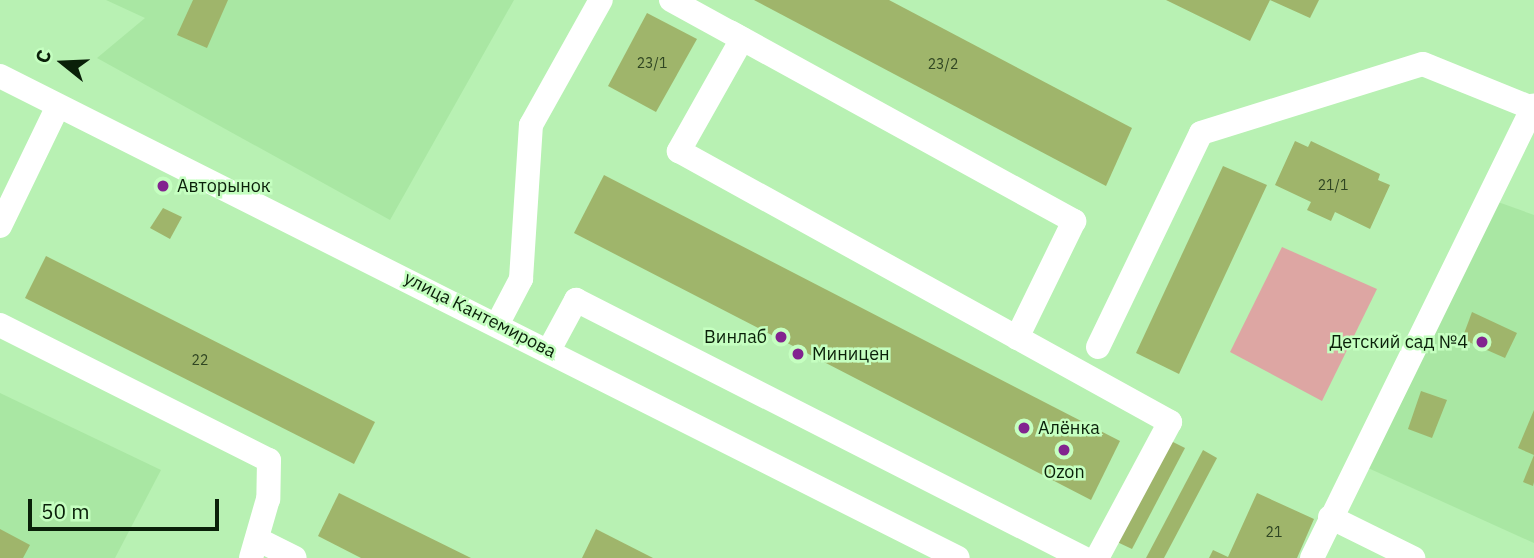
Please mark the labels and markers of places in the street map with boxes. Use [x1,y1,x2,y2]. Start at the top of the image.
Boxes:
place label: Авторынок [177,175,271,197]
marker: Авторынок [155,178,171,194]
place label: Винлаб [704,326,767,348]
marker: Винлаб [773,329,789,345]
place label: Детский сад №4 [1329,331,1468,353]
marker: Детский сад №4 [1474,334,1490,350]
place label: Миницен [812,343,890,365]
marker: Миницен [790,346,806,362]
place label: Алёнка [1038,417,1100,439]
marker: Алёнка [1016,420,1032,436]
marker: Ozon [1056,442,1072,458]
place label: Ozon [1043,461,1085,483]

